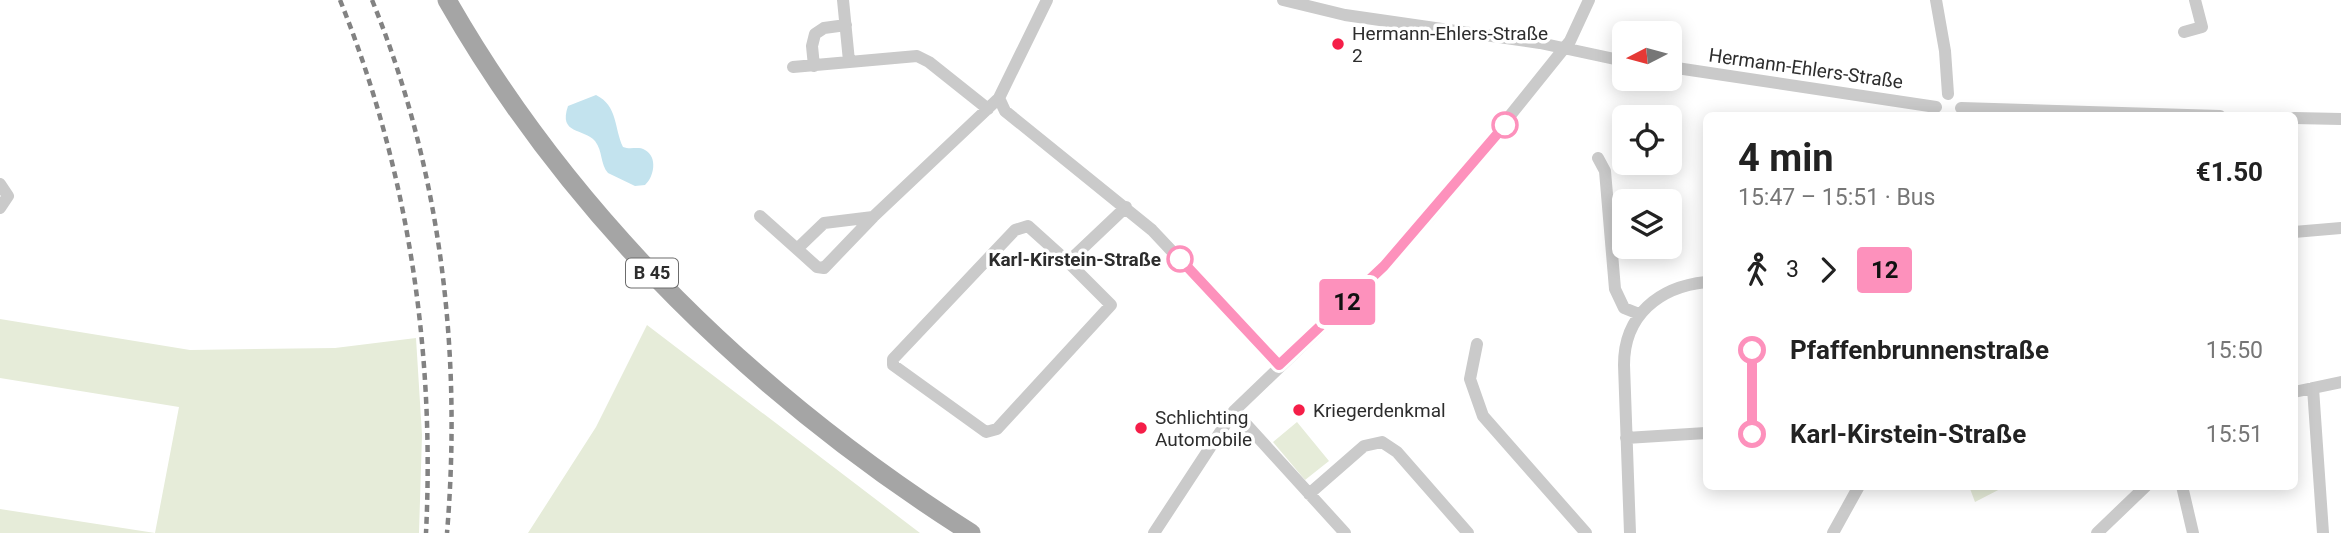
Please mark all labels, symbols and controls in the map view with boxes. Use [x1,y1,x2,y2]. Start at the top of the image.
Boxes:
north arrow [1612,21,1682,91]
map controls [1612,21,1682,259]
place label: Hermann-Ehlers-Straße 2 [1352,22,1548,67]
marker: Hermann-Ehlers-Straße 2 [1330,36,1346,52]
street label: Hermann-Ehlers-Straße [1707,43,1905,94]
button: locate [1612,105,1682,175]
unlabelled marker [1492,112,1518,138]
text: 4 min [1738,136,1834,180]
text: €1.50 [2196,157,2263,187]
text: 15:47 – 15:51 · Bus [1738,184,1935,211]
button: layers [1612,189,1682,259]
marker: Karl-Kirstein-Straße [1167,246,1193,272]
place label: Karl-Kirstein-Straße [988,248,1161,271]
icon: walk [1738,251,1776,289]
icon: forward [1809,251,1847,289]
text: 3 [1786,256,1799,283]
text: 12 [1871,256,1898,284]
road number: B 45 [626,258,678,288]
line badge: 12 [1316,279,1378,325]
text: 12 [1333,288,1361,316]
text: Pfaffenbrunnenstraße [1790,335,2049,365]
text: 15:50 [2206,337,2263,364]
place label: Kriegerdenkmal [1313,399,1446,422]
marker: Kriegerdenkmal [1291,402,1307,418]
place label: Schlichting Automobile [1155,406,1252,451]
text: Karl-Kirstein-Straße [1790,419,2026,449]
marker: Schlichting Automobile [1133,420,1149,436]
text: 15:51 [2206,421,2263,448]

